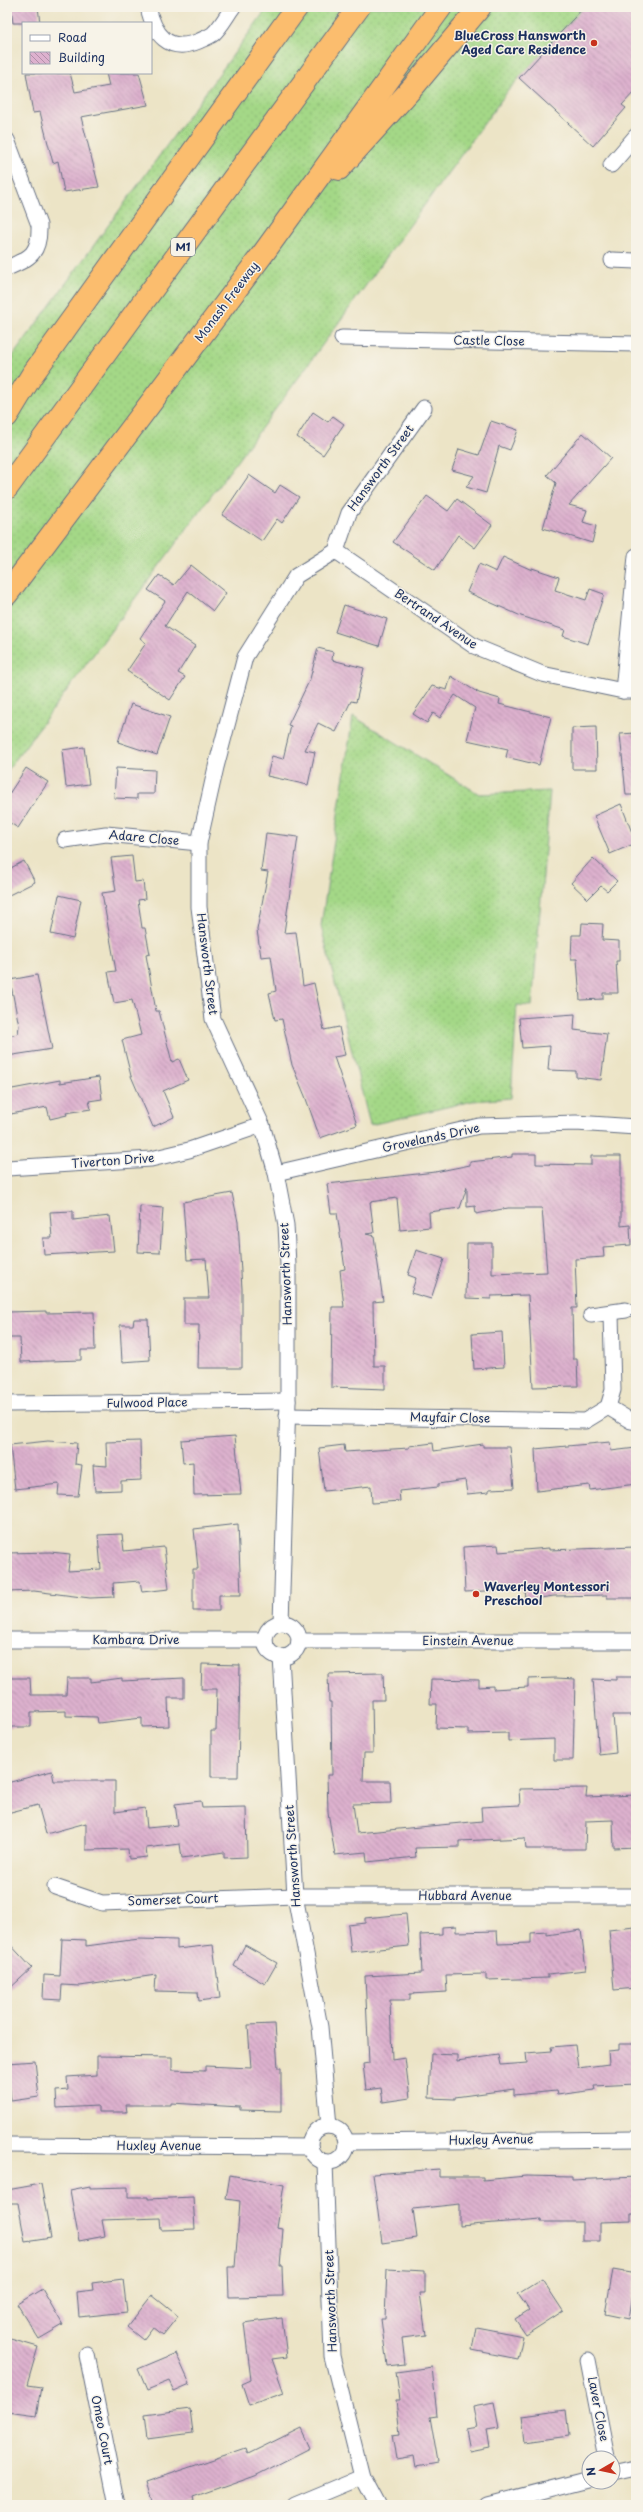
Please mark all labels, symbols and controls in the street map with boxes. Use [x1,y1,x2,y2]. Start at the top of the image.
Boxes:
legend [22,22,152,74]
place label: BlueCross Hansworth Aged Care Residence [454,26,586,58]
text: Road [58,28,87,46]
marker: BlueCross Hansworth Aged Care Residence [589,38,599,48]
text: Building [58,48,105,66]
road number: M1 [171,238,195,256]
street label: Monash Freeway [190,257,263,346]
street label: Castle Close [453,330,525,350]
street label: Hansworth Street [343,421,418,514]
street label: Bertrand Avenue [391,584,482,653]
street label: Adare Close [108,825,180,849]
street label: Hansworth Street [193,912,223,1016]
street label: Grovelands Drive [380,1118,482,1156]
street label: Tiverton Drive [71,1148,155,1172]
street label: Hansworth Street [274,1222,296,1326]
street label: Fulwood Place [106,1392,188,1412]
street label: Mayfair Close [410,1407,490,1427]
place label: Waverley Montessori Preschool [484,1577,610,1609]
marker: Waverley Montessori Preschool [471,1589,481,1599]
street label: Kambara Drive [92,1630,180,1648]
street label: Einstein Avenue [422,1631,514,1649]
street label: Hansworth Street [279,1804,305,1908]
street label: Hubbard Avenue [418,1886,512,1904]
street label: Somerset Court [127,1888,219,1910]
street label: Huxley Avenue [448,2129,534,2149]
street label: Huxley Avenue [117,2136,202,2154]
street label: Hansworth Street [319,2249,341,2353]
street label: Laver Close [584,2375,614,2443]
street label: Omeo Court [87,2393,119,2466]
north arrow [581,2450,621,2490]
text: N [582,2466,600,2477]

